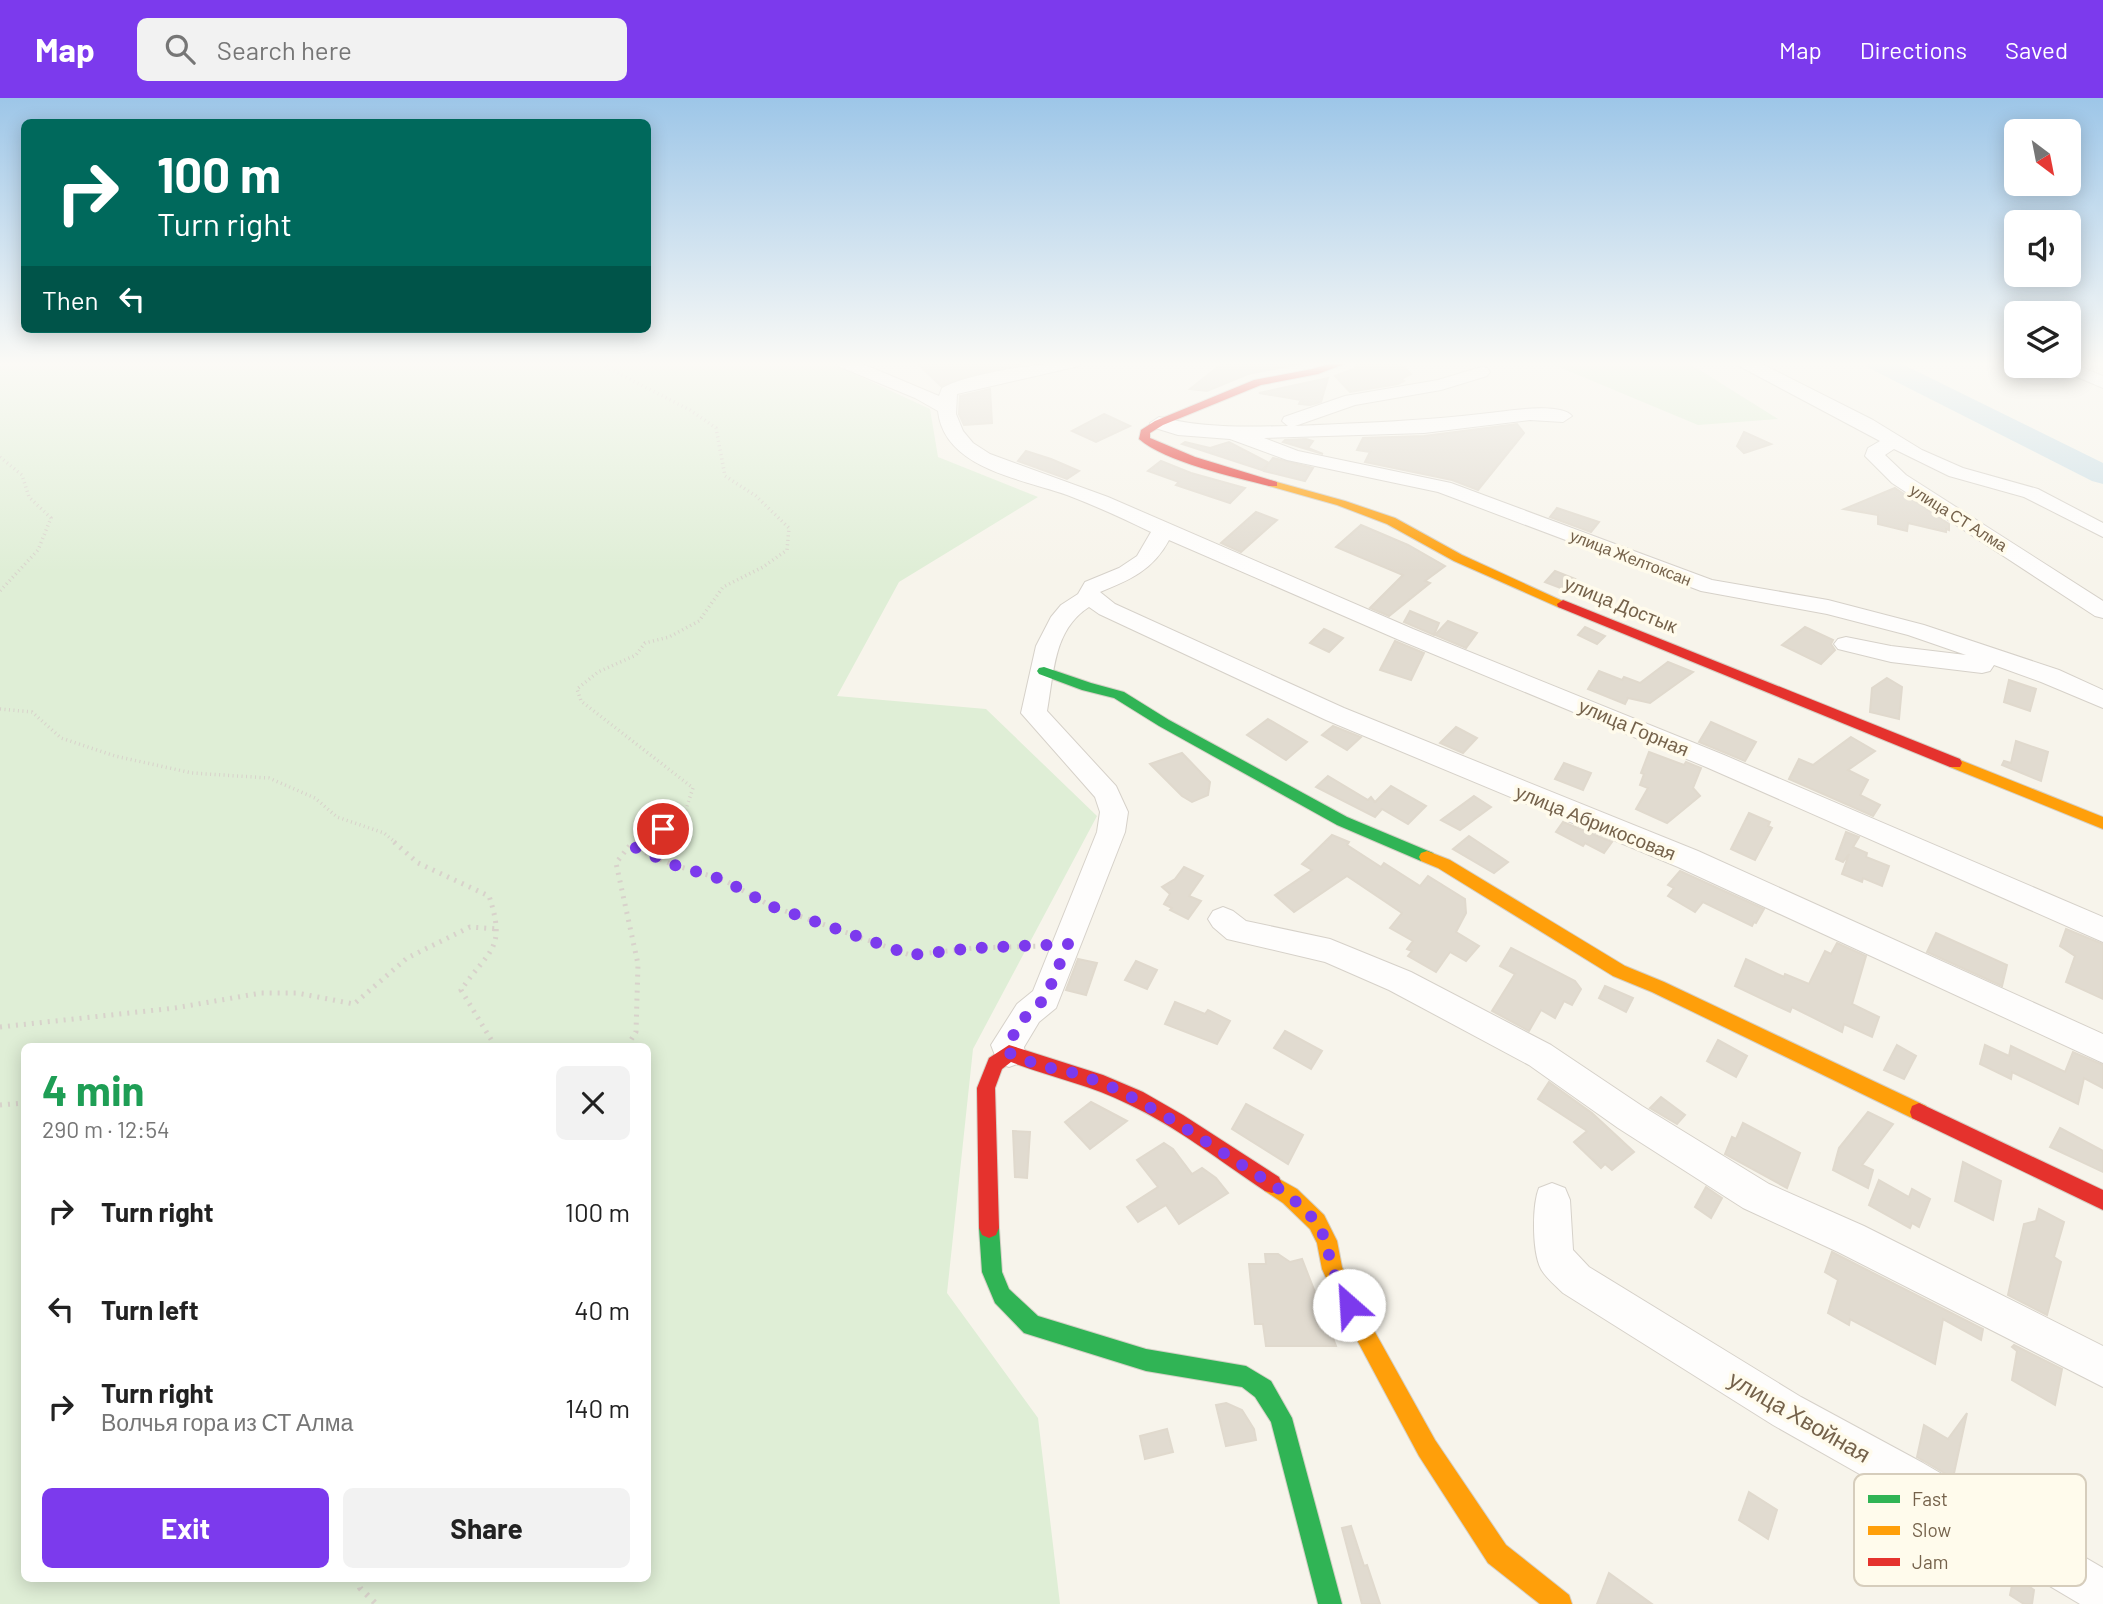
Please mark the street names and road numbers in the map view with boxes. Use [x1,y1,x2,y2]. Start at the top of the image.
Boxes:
street label: улица СТ Алма [1907,480,2011,555]
street label: улица Желтоксан [1568,525,1694,589]
street label: улица Достык [1561,571,1682,637]
street label: улица Горная [1575,693,1693,761]
street label: улица Абрикосовая [1512,779,1680,865]
street label: улица Хвойная [1724,1364,1876,1468]

